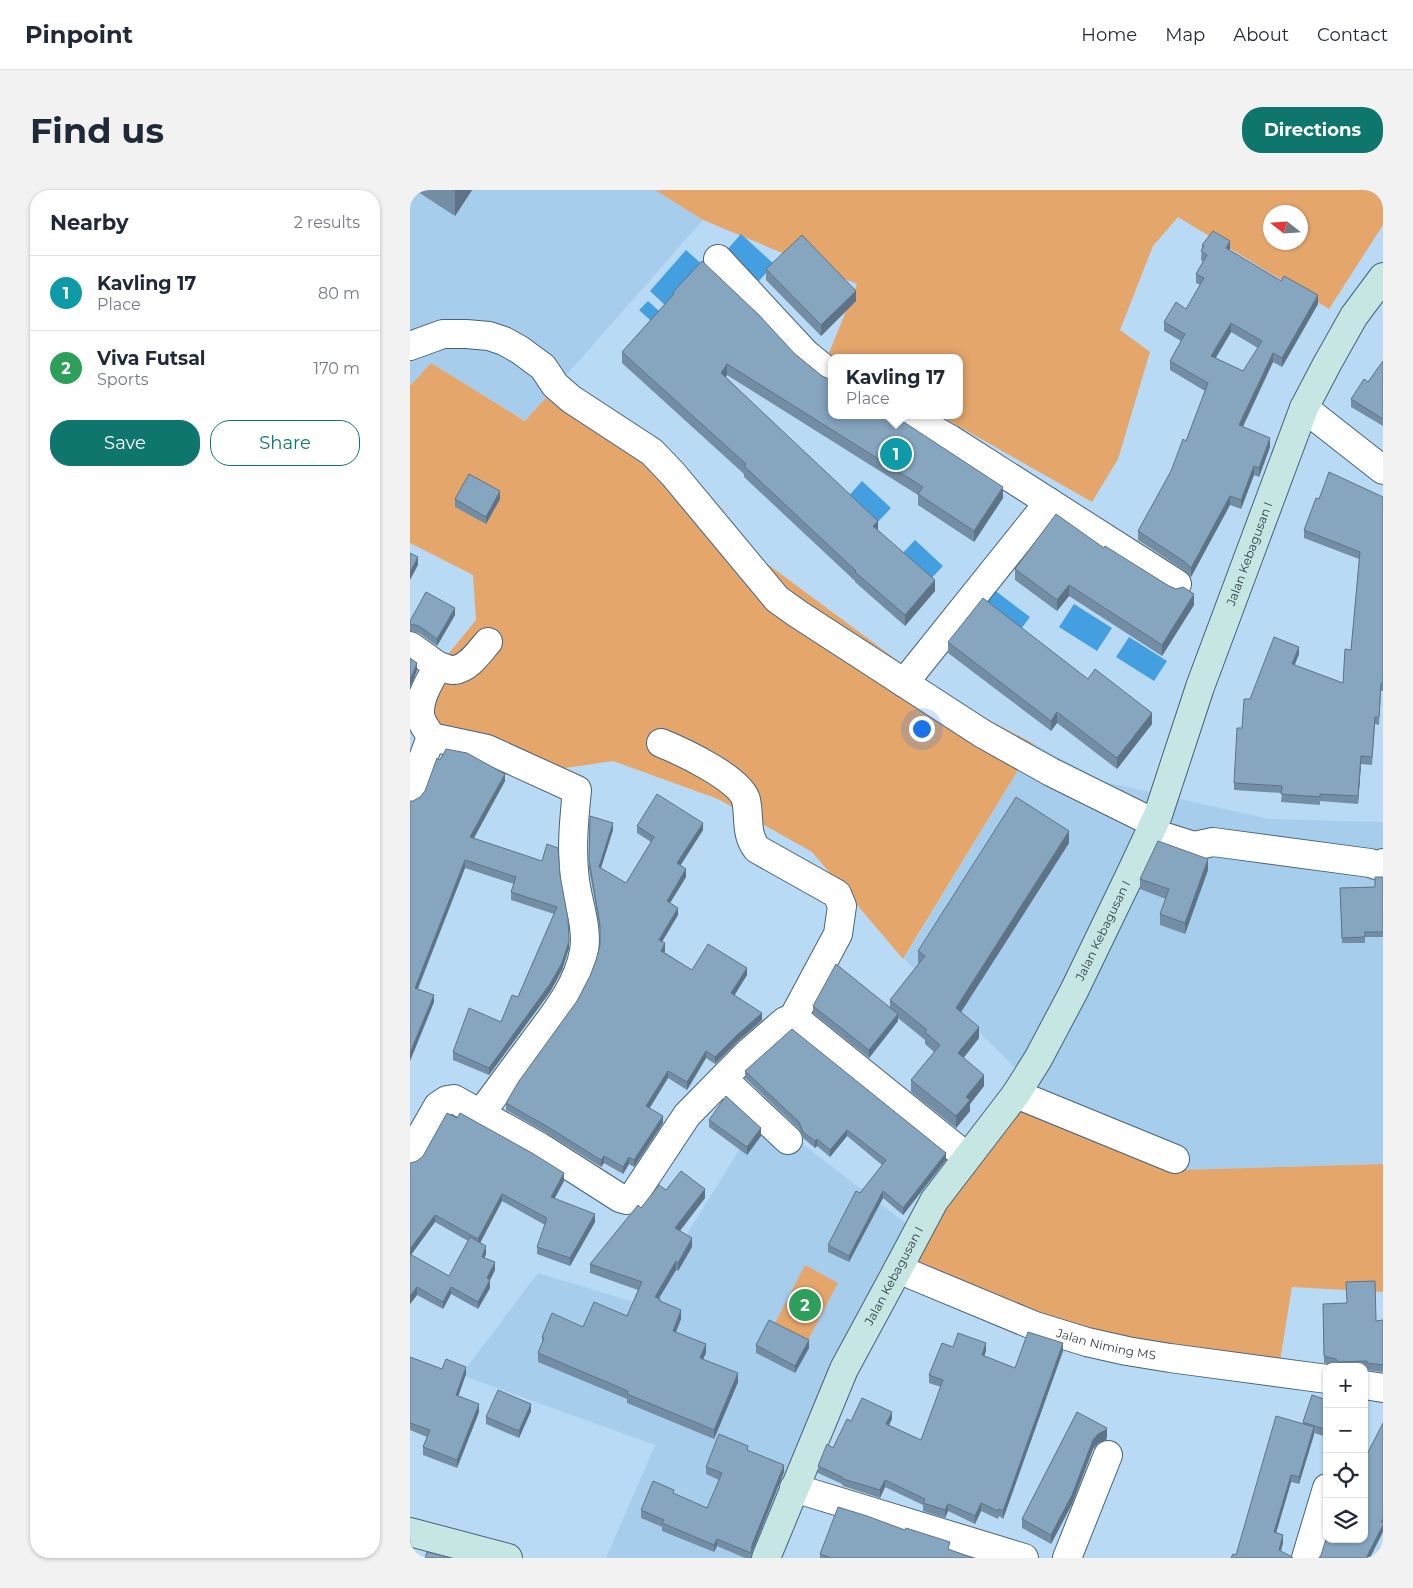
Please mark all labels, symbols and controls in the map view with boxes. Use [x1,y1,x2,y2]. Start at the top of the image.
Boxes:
text: Pinpoint [25,20,133,49]
text: Home [1081,24,1137,46]
text: Map [1165,24,1205,46]
text: About [1233,24,1289,46]
text: Contact [1317,24,1388,46]
button: Directions [1242,107,1383,153]
text: Find us [30,109,164,152]
north arrow [1263,205,1308,250]
text: Nearby [50,210,129,235]
text: 2 results [294,213,360,232]
text: Kavling 17 [97,272,196,295]
text: 1 [63,284,69,303]
text: 80 m [318,284,360,303]
text: Place [97,295,141,314]
text: Viva Futsal [97,347,206,370]
popup [828,354,963,419]
text: 2 [61,359,71,378]
text: 170 m [313,359,360,378]
text: Kavling 17 [846,366,945,389]
text: Sports [97,370,149,389]
text: Place [846,389,890,408]
button: Save [50,420,200,466]
button: Share [210,420,360,466]
pin: 1 [880,435,912,473]
street label: Jalan Kebagusan I [1223,500,1275,609]
your location [909,716,935,742]
street label: Jalan Kebagusan I [1072,878,1133,984]
street label: Jalan Kebagusan I [861,1224,926,1329]
pin: 2 [789,1286,821,1324]
street label: Jalan Niming MS [1054,1325,1157,1363]
map controls [1323,1363,1368,1543]
button: + [1323,1363,1368,1408]
button: − [1323,1408,1368,1453]
button: locate [1323,1453,1368,1498]
button: layers [1323,1498,1368,1543]

